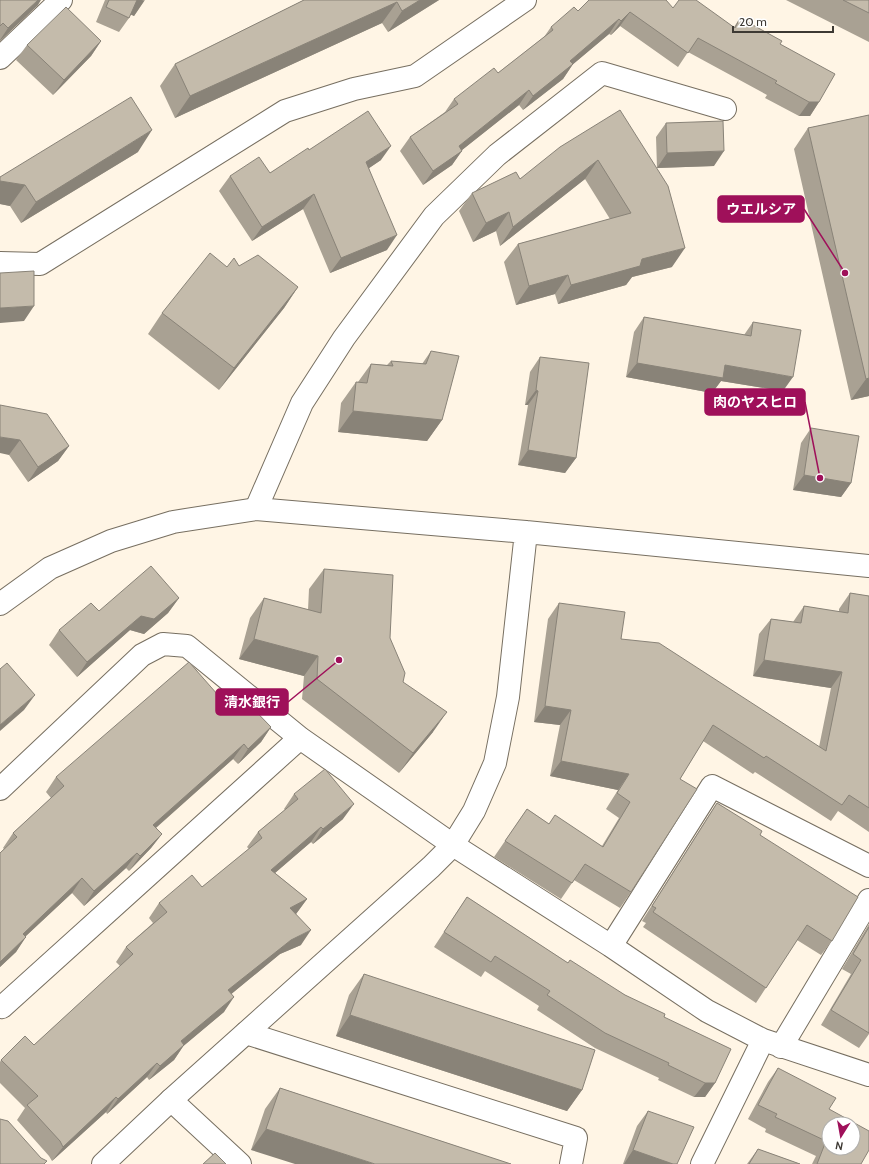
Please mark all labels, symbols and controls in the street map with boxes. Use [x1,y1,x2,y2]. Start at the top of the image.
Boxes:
scale bar [733,8,833,34]
text: 20 m [739,14,767,29]
callout: ウエルシア [718,196,804,222]
text: ウエルシア [726,200,796,218]
callout: 肉のヤスヒロ [705,389,805,415]
text: 肉のヤスヒロ [713,393,797,411]
callout: 清水銀行 [216,689,288,715]
text: 清水銀行 [224,693,280,711]
north arrow [821,1116,861,1156]
text: N [834,1138,844,1153]

